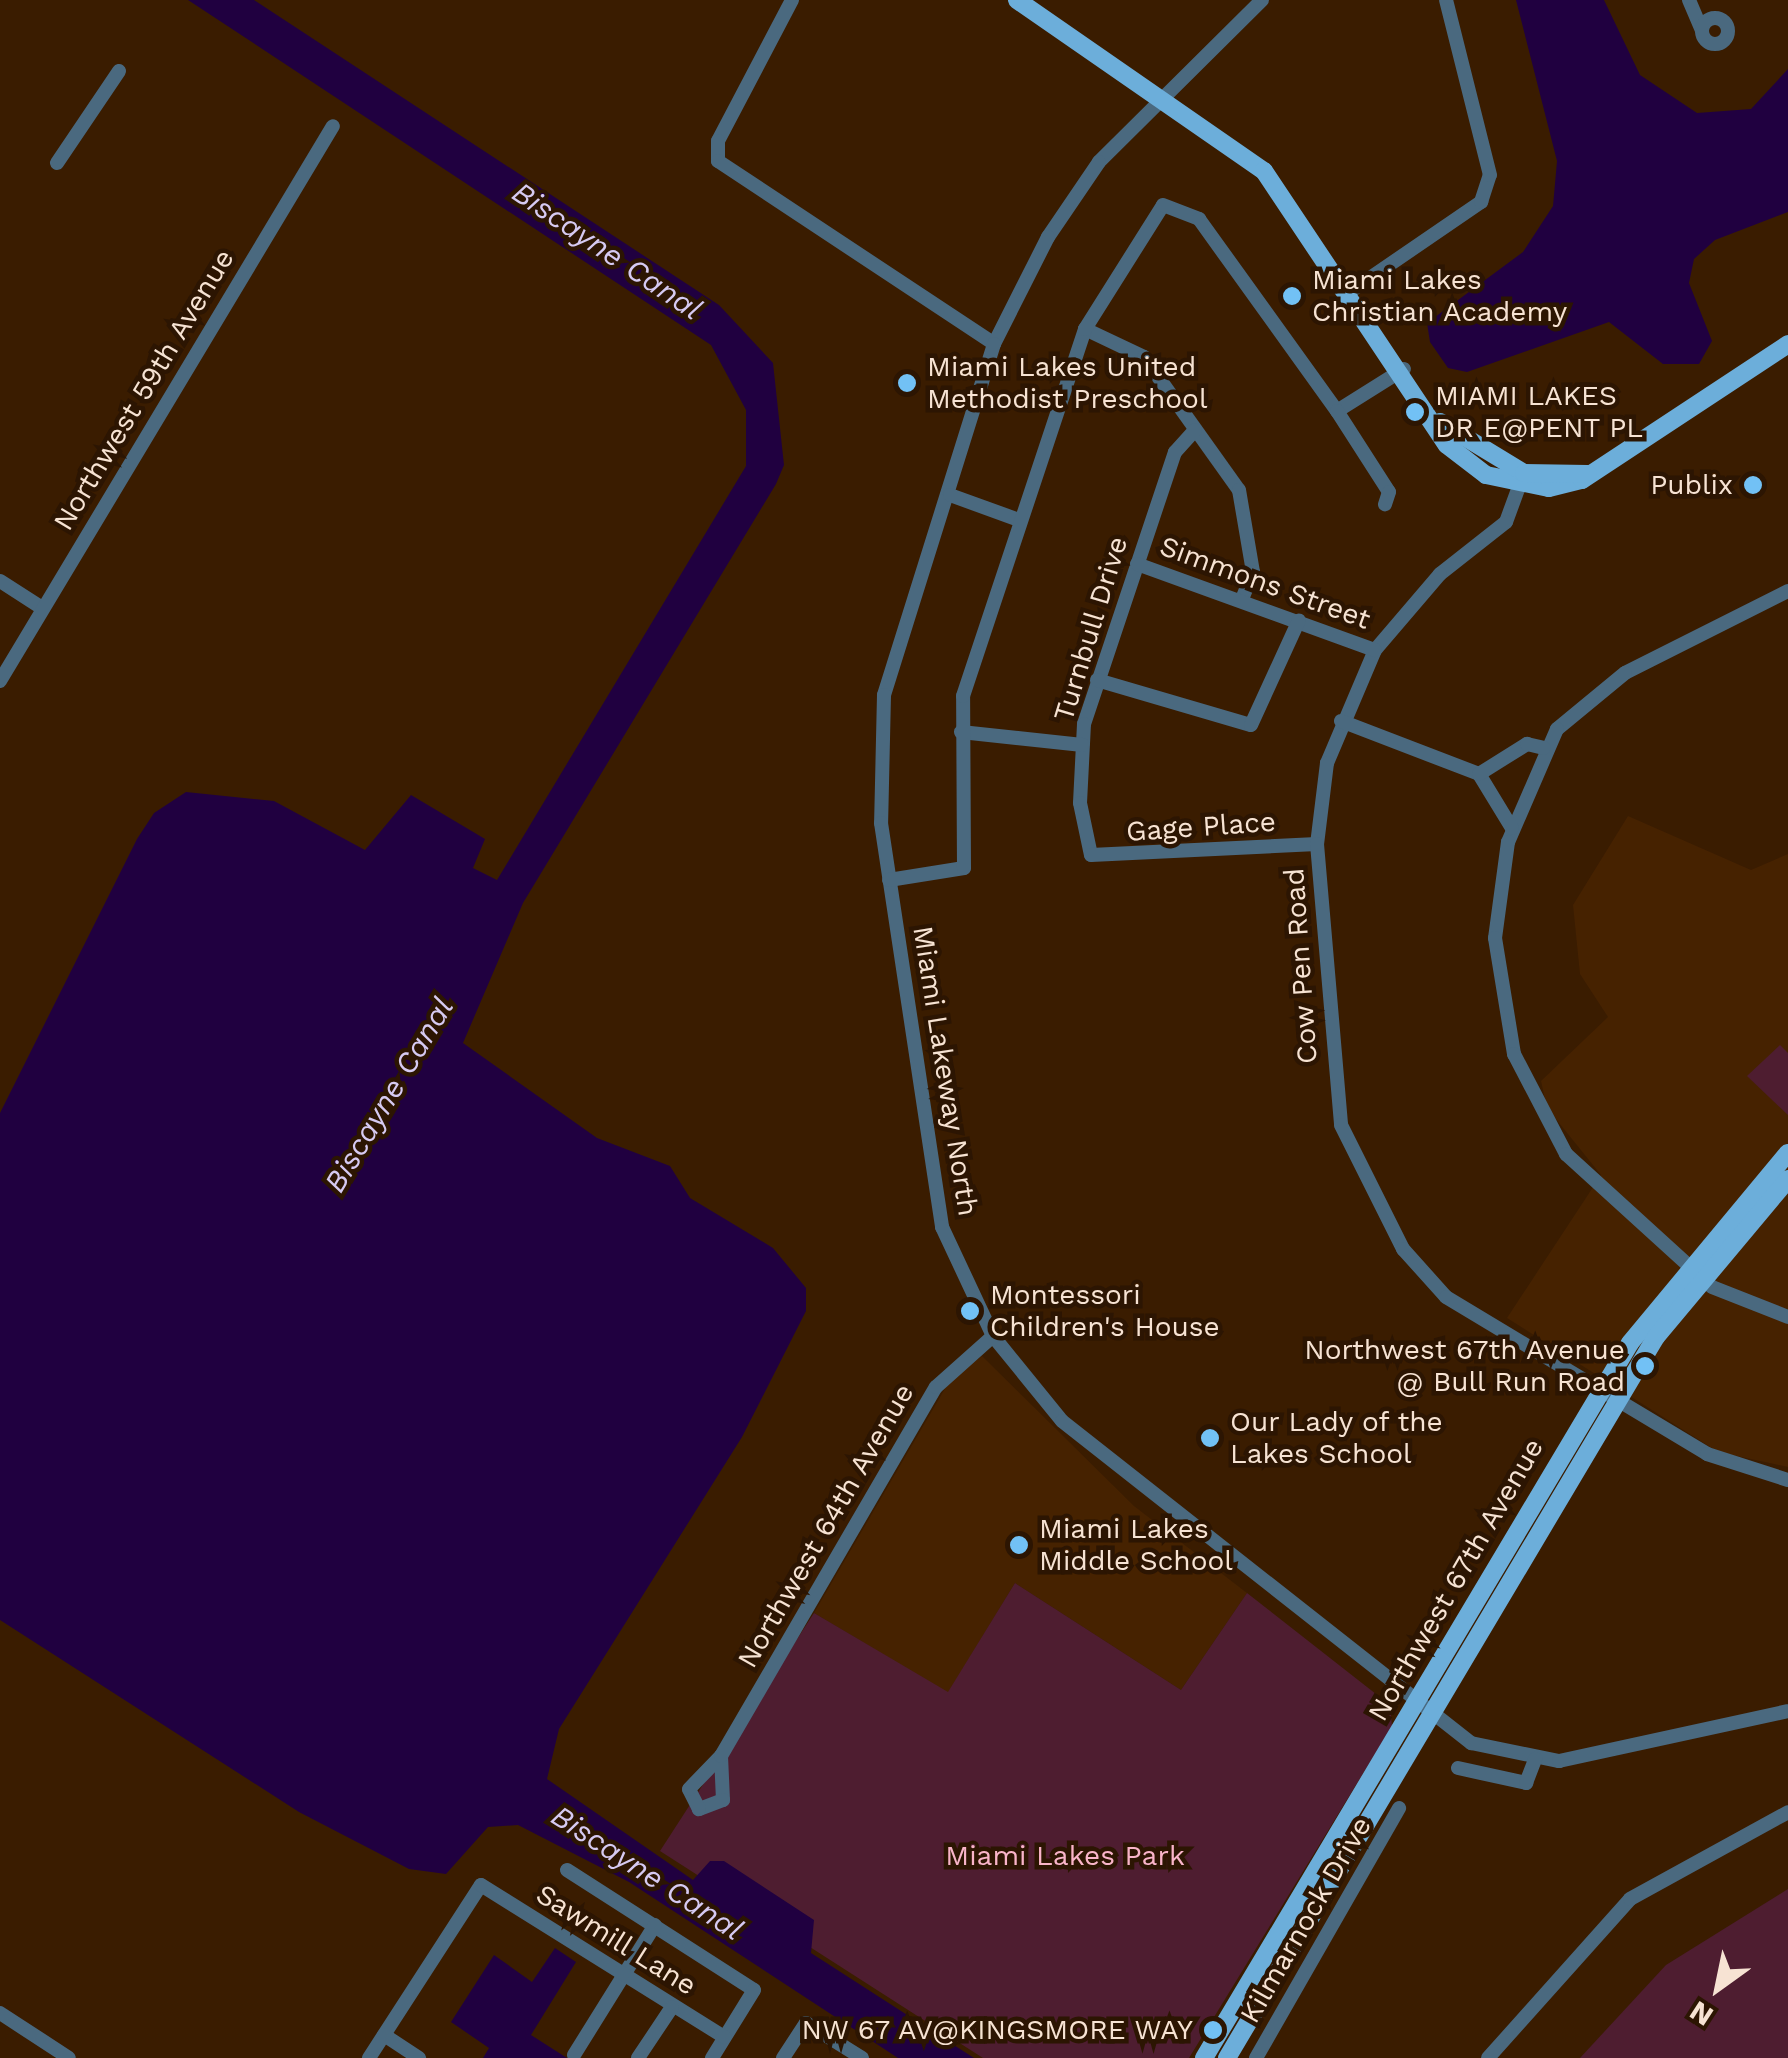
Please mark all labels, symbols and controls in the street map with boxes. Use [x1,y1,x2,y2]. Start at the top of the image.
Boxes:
water label: Biscayne Canal [505,174,709,328]
street label: Northwest 59th Avenue [46,243,242,537]
place label: Miami Lakes Christian Academy [1312,263,1568,329]
marker: Miami Lakes Christian Academy [1281,285,1303,307]
place label: Miami Lakes United Methodist Preschool [927,350,1207,416]
marker: Miami Lakes United Methodist Preschool [896,372,918,394]
place label: MIAMI LAKES DR E@PENT PL [1435,379,1644,445]
marker: MIAMI LAKES DR E@PENT PL [1404,401,1426,423]
place label: Publix [1650,468,1733,502]
marker: Publix [1742,474,1764,496]
street label: Simmons Street [1155,529,1375,637]
street label: Turnbull Drive [1047,532,1135,726]
street label: Gage Place [1125,805,1277,849]
street label: Cow Pen Road [1277,867,1325,1065]
street label: Miami Lakeway North [905,923,985,1219]
water label: Biscayne Canal [317,991,461,1199]
place label: Montessori Children's House [990,1278,1220,1344]
marker: Montessori Children's House [959,1300,981,1322]
place label: Northwest 67th Avenue @ Bull Run Road [1303,1333,1625,1399]
marker: Northwest 67th Avenue @ Bull Run Road [1634,1355,1656,1377]
street label: Northwest 64th Avenue [731,1378,921,1674]
place label: Our Lady of the Lakes School [1230,1405,1446,1471]
marker: Our Lady of the Lakes School [1199,1427,1221,1449]
street label: Northwest 67th Avenue [1361,1432,1551,1728]
place label: Miami Lakes Middle School [1039,1512,1233,1578]
marker: Miami Lakes Middle School [1008,1534,1030,1556]
water label: Biscayne Canal [545,1798,749,1948]
street label: Kilmarnock Drive [1233,1811,1379,2029]
park label: Miami Lakes Park [945,1839,1185,1873]
street label: Sawmill Lane [529,1877,703,2003]
north arrow [1668,1938,1768,2038]
text: N [1684,1994,1719,2033]
place label: NW 67 AV@KINGSMORE WAY [798,2013,1193,2047]
marker: NW 67 AV@KINGSMORE WAY [1202,2019,1224,2041]

